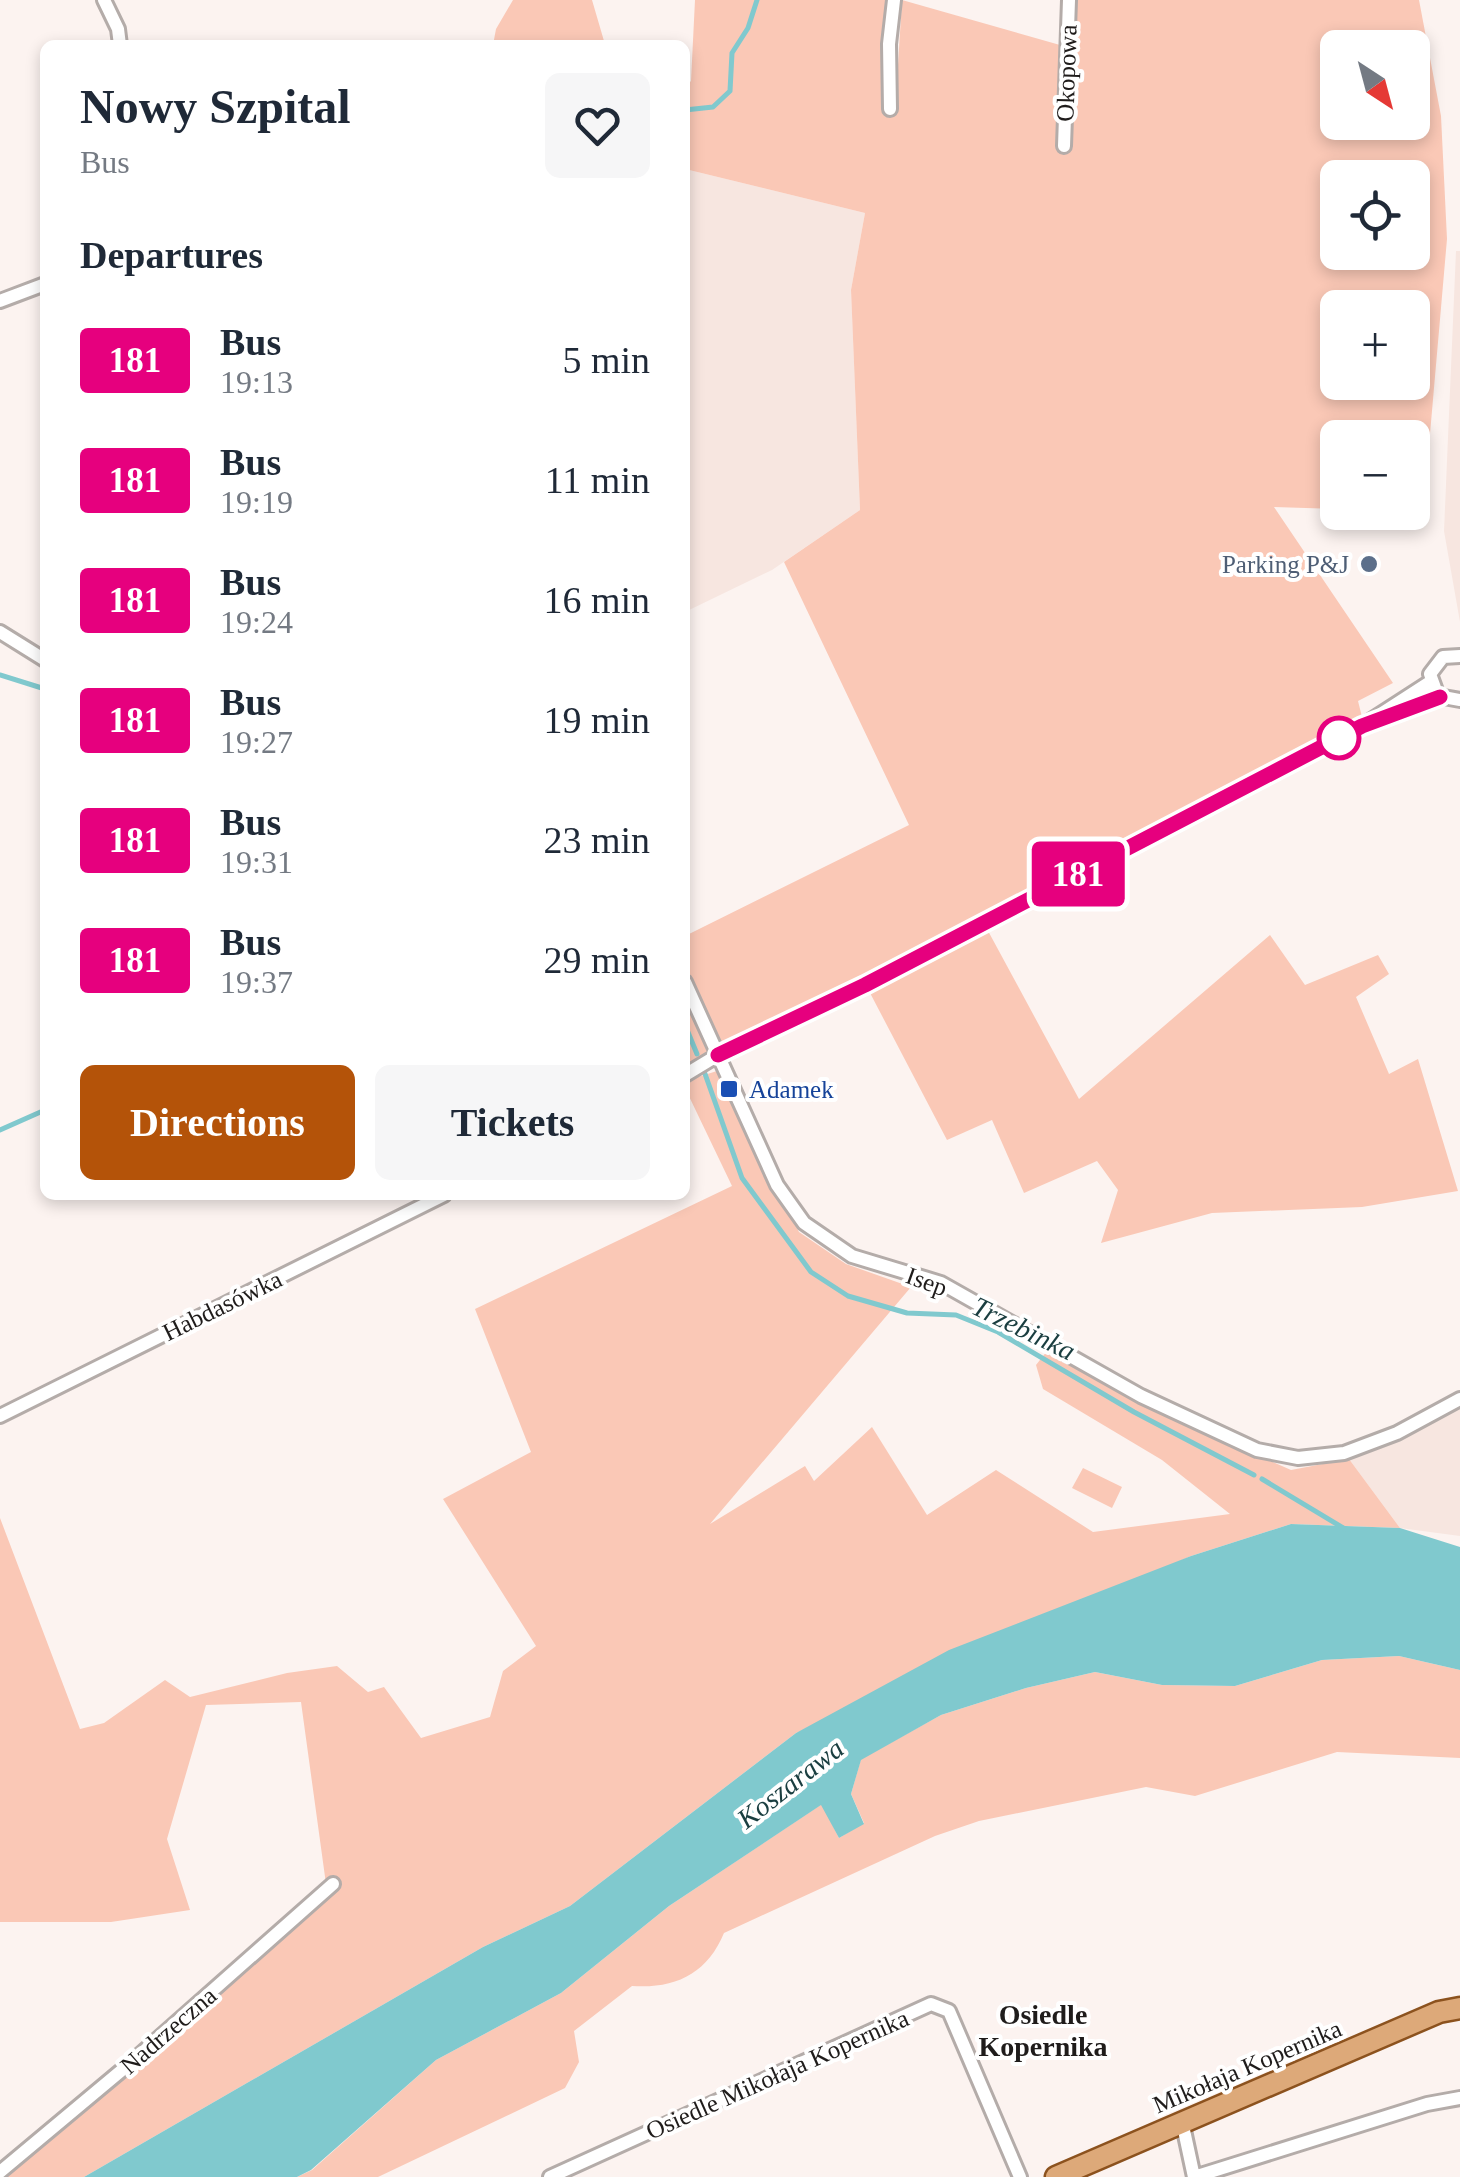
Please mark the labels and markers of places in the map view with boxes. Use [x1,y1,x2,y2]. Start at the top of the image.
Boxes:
place label: Parking P&J [1222,551,1349,578]
marker: Parking P&J [1358,553,1380,575]
unlabelled marker [1318,717,1360,759]
place label: Adamek [749,1076,834,1103]
marker: Adamek [718,1078,740,1100]

